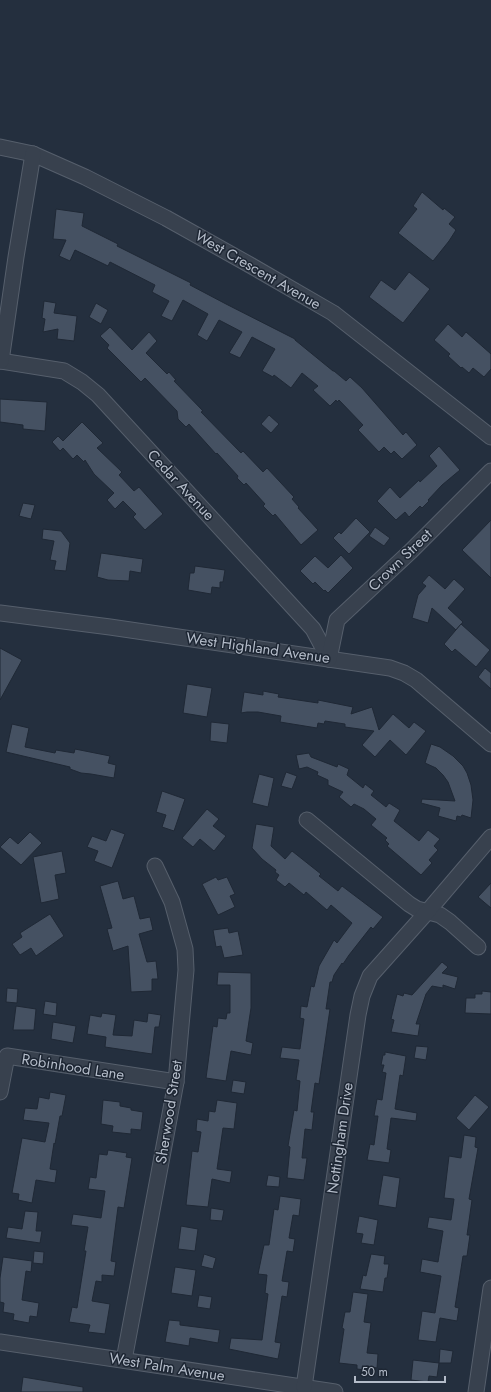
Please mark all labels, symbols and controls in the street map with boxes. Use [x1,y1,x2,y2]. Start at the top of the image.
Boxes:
street label: West Crescent Avenue [191,225,325,315]
street label: Cedar Avenue [142,445,220,526]
street label: Crown Street [363,523,437,596]
street label: West Highland Avenue [185,627,332,669]
street label: Robinhood Lane [20,1048,126,1086]
street label: Sherwood Street [150,1058,188,1165]
street label: Nottingham Drive [321,1081,359,1195]
street label: West Palm Avenue [108,1347,227,1387]
scale bar [355,1358,445,1384]
text: 50 m [361,1363,388,1381]

